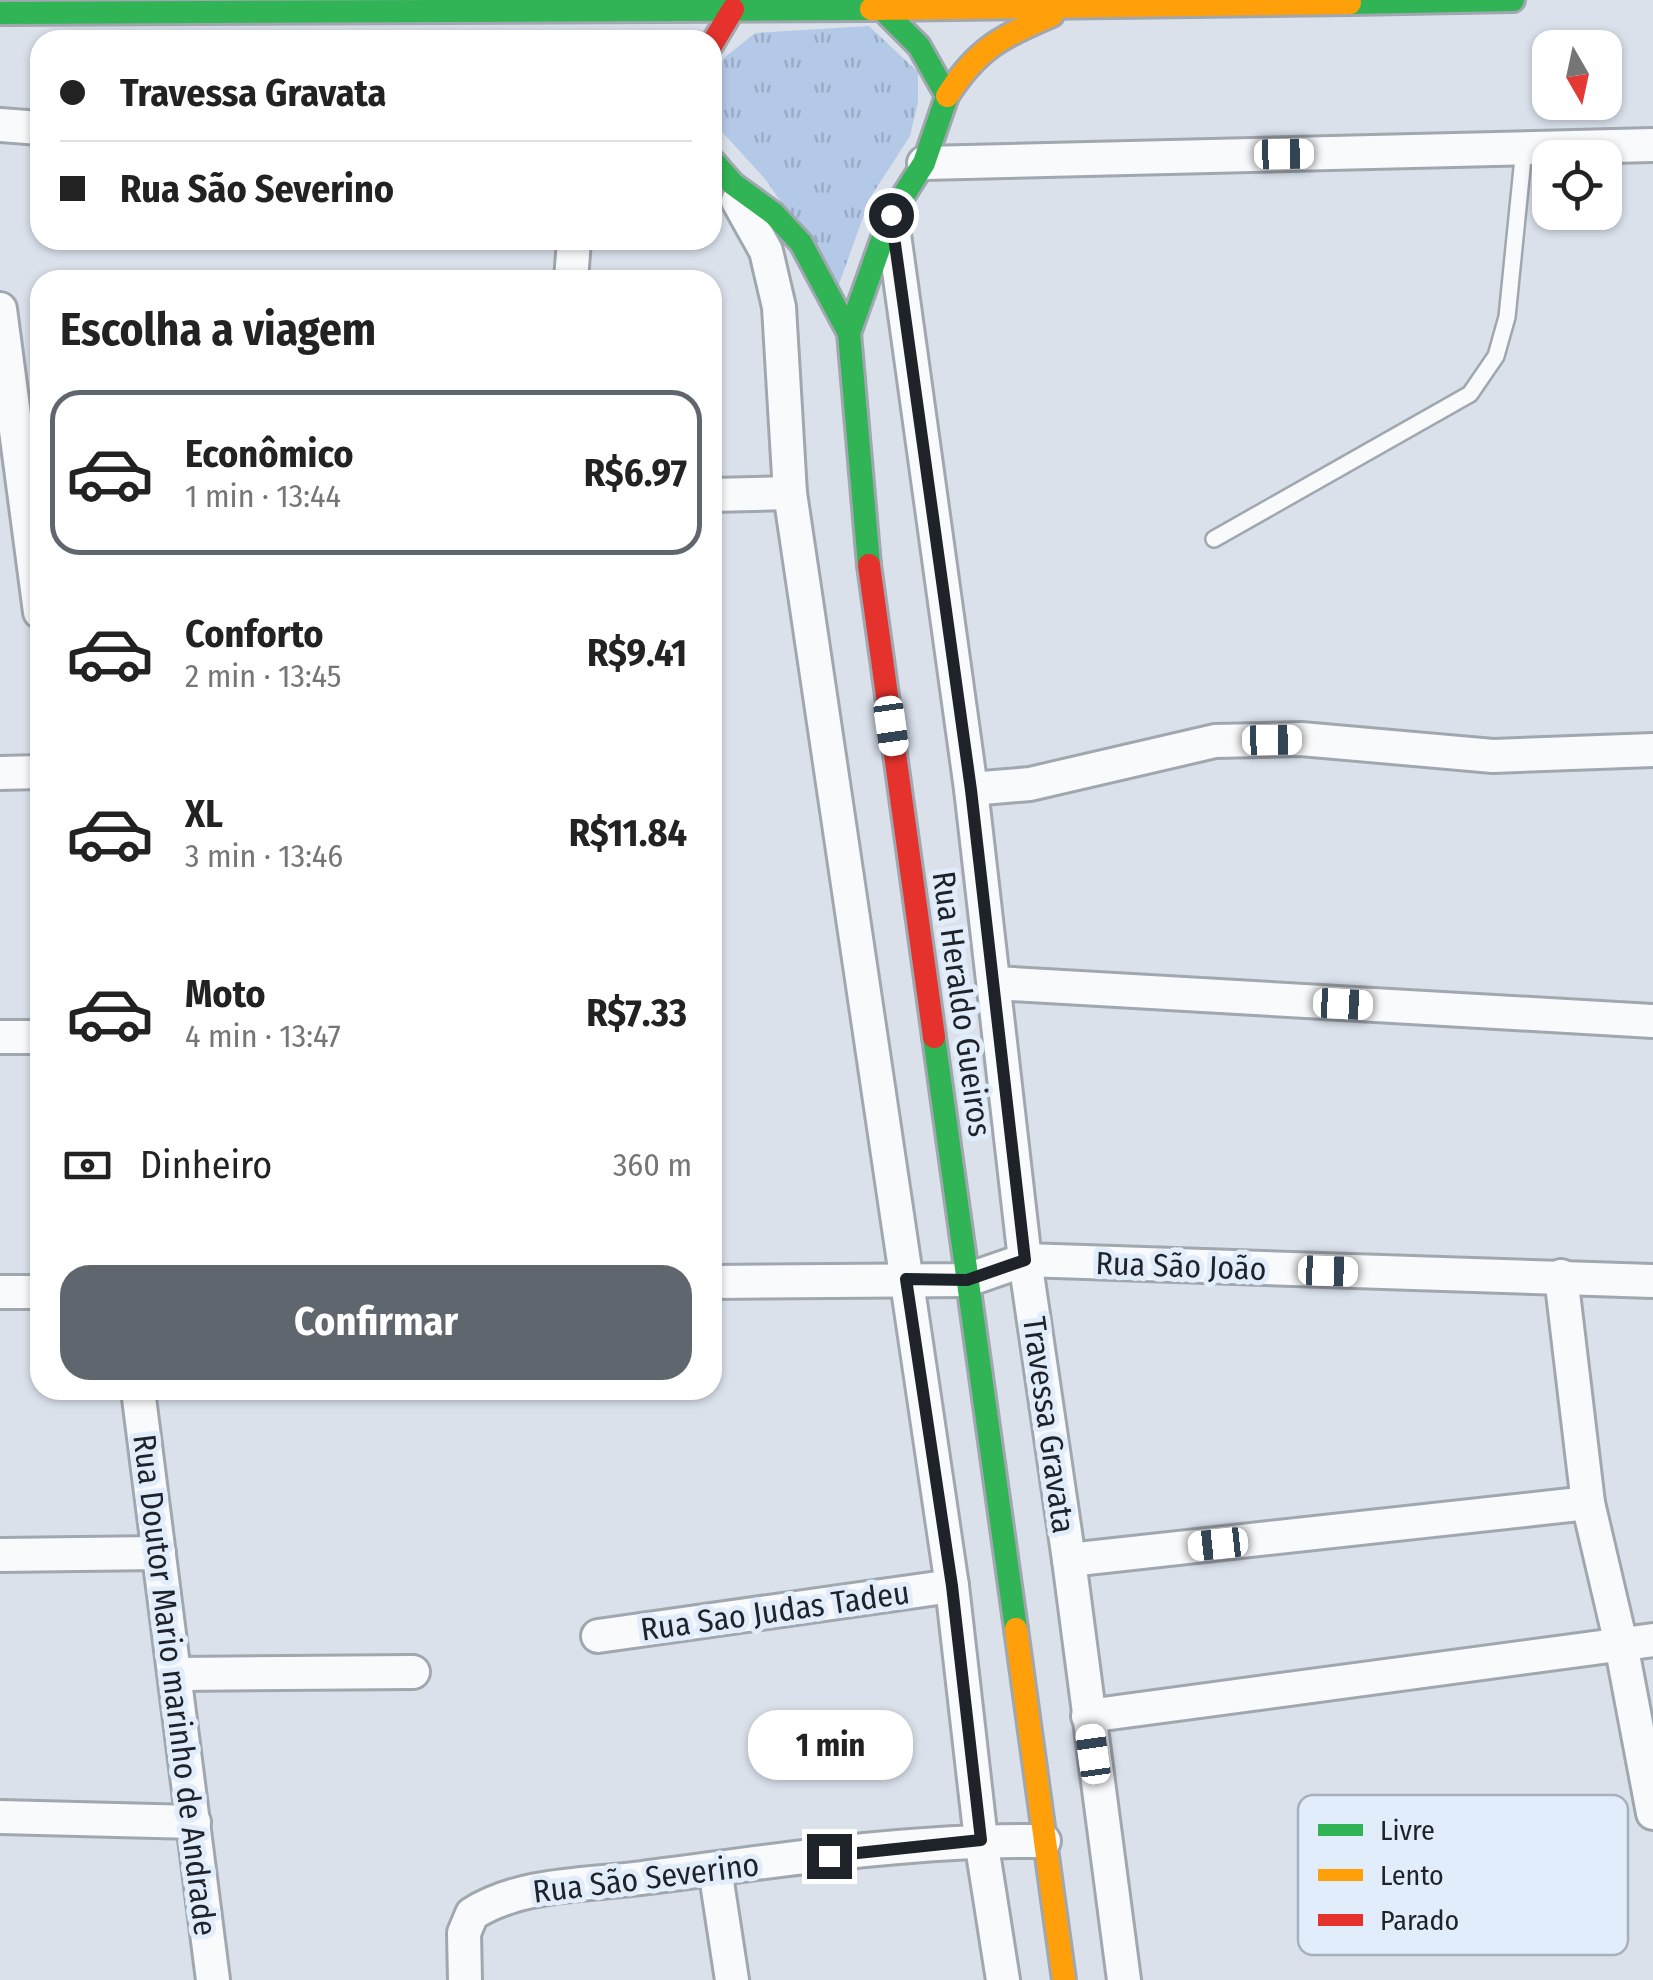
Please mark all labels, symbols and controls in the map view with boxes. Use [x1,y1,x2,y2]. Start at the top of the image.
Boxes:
north arrow [1532,30,1622,120]
map controls [1532,30,1622,230]
text: Travessa Gravata [120,70,387,116]
car [1254,138,1314,170]
button: locate [1532,140,1622,230]
text: Rua São Severino [120,166,394,212]
route start [869,193,914,238]
text: Escolha a viagem [60,303,376,357]
icon: car [65,428,155,518]
text: Econômico [185,431,354,477]
text: R$6.97 [584,450,687,496]
text: 1 min · 13:44 [185,477,341,515]
icon: car [65,608,155,698]
text: Conforto [185,611,324,657]
text: R$9.41 [587,630,687,676]
text: 2 min · 13:45 [185,657,341,695]
car [872,694,910,758]
car [1242,724,1302,756]
icon: car [65,788,155,878]
text: XL [185,791,223,837]
text: R$11.84 [569,810,687,856]
text: 3 min · 13:46 [185,837,343,875]
street label: Rua Heraldo Gueiros [925,869,999,1139]
icon: car [65,968,155,1058]
text: Moto [185,971,266,1017]
car [1312,987,1374,1021]
text: R$7.33 [586,990,687,1036]
text: 4 min · 13:47 [185,1017,341,1055]
icon: cash [60,1138,115,1193]
text: Dinheiro [140,1142,272,1188]
text: 360 m [613,1146,692,1184]
street label: Rua São João [1095,1244,1267,1288]
car [1297,1255,1359,1287]
button: Confirmar [60,1265,692,1380]
street label: Travessa Gravata [1015,1314,1083,1536]
street label: Rua Doutor Mario marinho de Andrade [125,1432,225,1938]
car [1187,1526,1249,1562]
street label: Rua Sao Judas Tadeu [638,1573,912,1649]
callout: 1 min [746,1711,912,1781]
car [1074,1722,1112,1786]
text: 1 min [796,1726,865,1764]
legend [1298,1795,1628,1955]
text: Livre [1380,1814,1435,1847]
route end [807,1834,852,1879]
street label: Rua São Severino [531,1845,761,1911]
text: Lento [1380,1859,1444,1892]
text: Parado [1380,1904,1459,1937]

